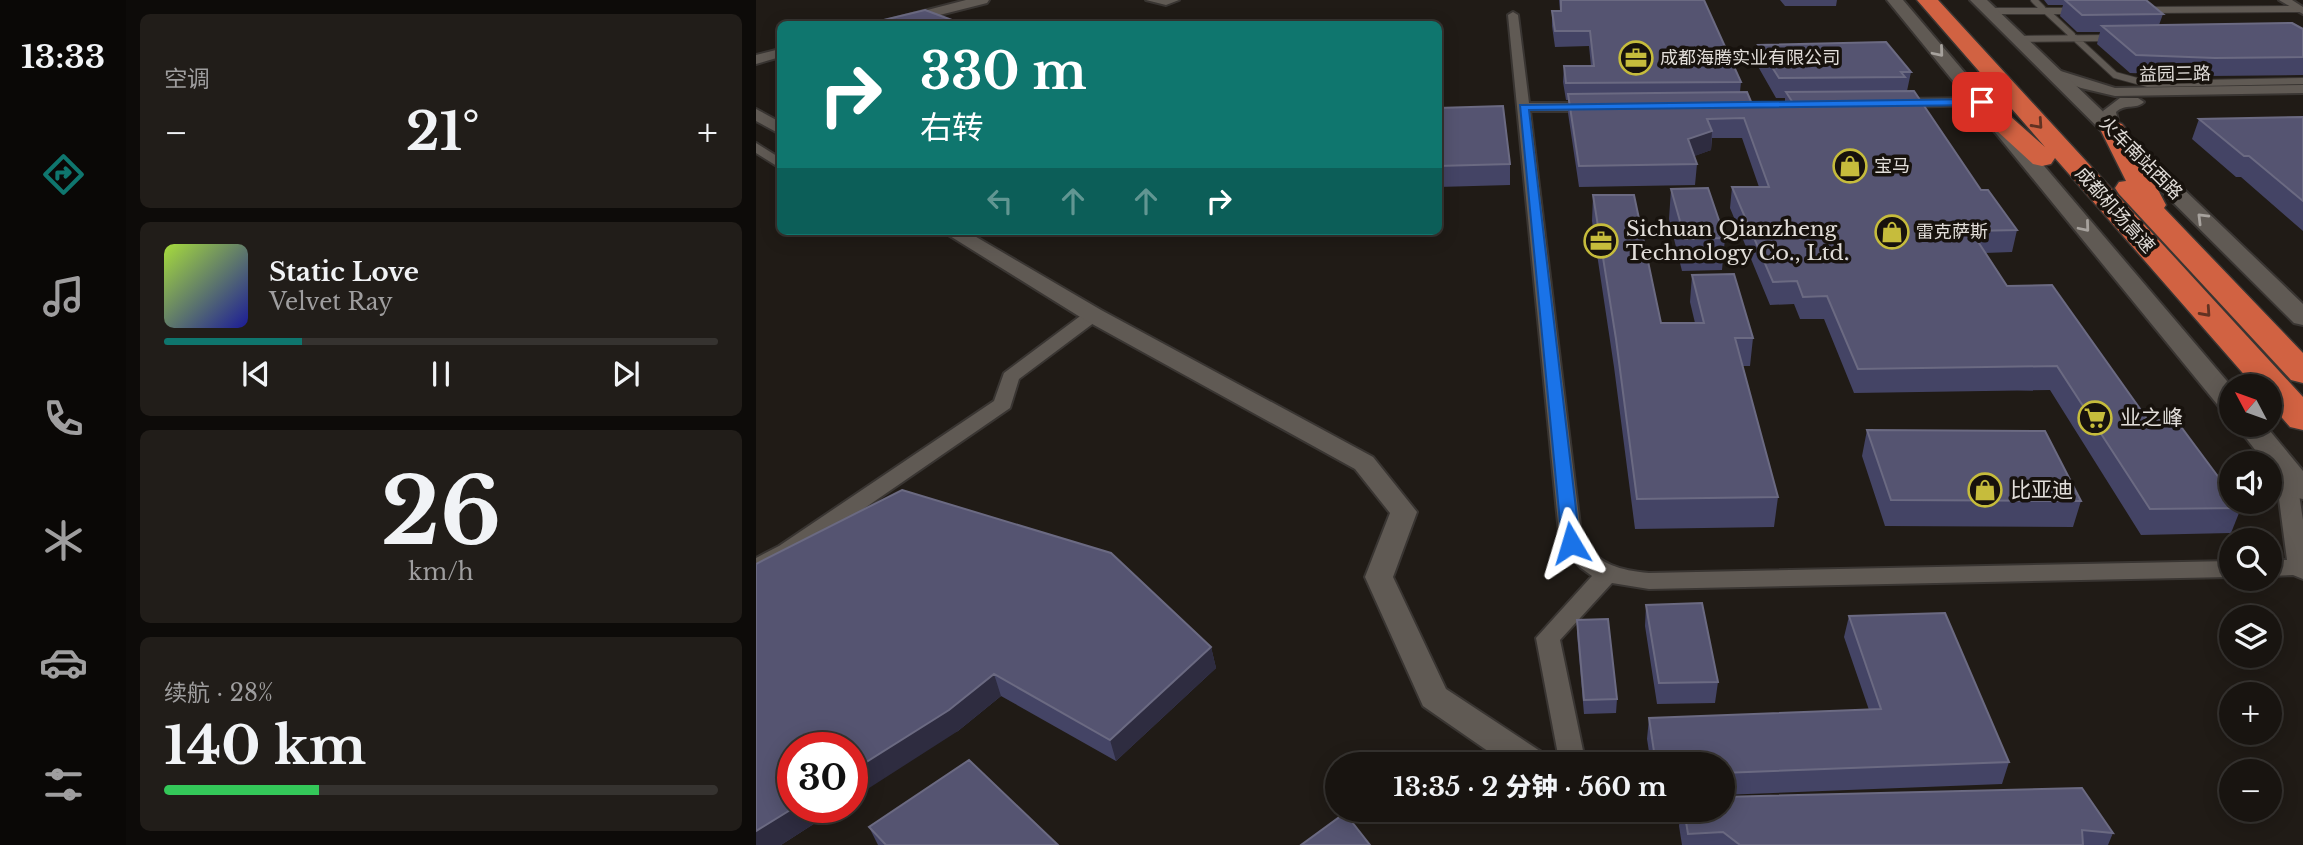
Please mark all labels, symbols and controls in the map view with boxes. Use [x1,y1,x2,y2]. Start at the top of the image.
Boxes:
text: 13:33 [21,37,105,77]
office icon: 成都海腾实业有限公司 [1617,39,1655,77]
text: 330 m [920,41,1087,102]
one-way arrow [1931,44,1943,57]
place label: 成都海腾实业有限公司 [1660,47,1840,69]
icon: right [805,49,896,140]
street label: 益园三路 [2139,62,2211,86]
text: 空调 [164,65,210,93]
pin [1952,72,2012,132]
icon: arrive [1963,83,2001,121]
text: 21° [406,100,480,164]
text: 右转 [920,108,984,148]
text: − [164,109,188,156]
text: + [697,109,718,156]
street label: 火车南站西路 [2095,112,2187,204]
one-way arrow [2030,116,2043,129]
shop icon: 宝马 [1831,147,1869,185]
icon: directions [39,150,88,199]
place label: 宝马 [1874,155,1910,177]
street label: 成都机场高速 [2071,163,2159,257]
icon: left [981,182,1019,220]
icon: ahead [1054,182,1092,220]
icon: ahead [1127,182,1165,220]
icon: right [1200,182,1238,220]
shop icon: 雷克萨斯 [1873,213,1911,251]
one-way arrow [2198,213,2211,226]
place label: Sichuan Qianzheng Technology Co., Ltd. [1626,216,1849,266]
one-way arrow [2077,219,2090,231]
place label: 雷克萨斯 [1916,221,1988,243]
office icon: Sichuan Qianzheng Technology Co., Ltd. [1582,222,1620,260]
text: Static Love [269,256,419,288]
icon: music [39,272,88,321]
text: Velvet Ray [269,288,393,316]
one-way arrow [2198,303,2211,316]
icon: previous [237,355,275,393]
icon: pause [422,355,460,393]
icon: next [607,355,645,393]
north arrow [2219,374,2282,438]
map controls [2219,374,2282,822]
icon: phone [39,394,88,443]
supermarket icon: 业之峰 [2076,399,2114,437]
place label: 业之峰 [2120,405,2183,431]
button: sound [2219,451,2282,514]
text: 26 [381,456,501,569]
shop icon: 比亚迪 [1966,471,2004,509]
place label: 比亚迪 [2010,477,2073,503]
position arrow [1534,506,1608,580]
icon: climate [39,516,88,565]
button: search [2219,528,2282,591]
text: km/h [408,558,474,586]
button: layers [2219,605,2282,668]
icon: car [39,638,88,687]
text: 续航 · 28% [164,679,273,707]
button: + [2219,682,2282,745]
text: 140 km [164,714,366,778]
speed limit sign: 30 [777,732,868,823]
button: − [2219,759,2282,822]
icon: filters [39,760,88,809]
text: 13:35 · 2 分钟 · 560 m [1393,771,1667,803]

